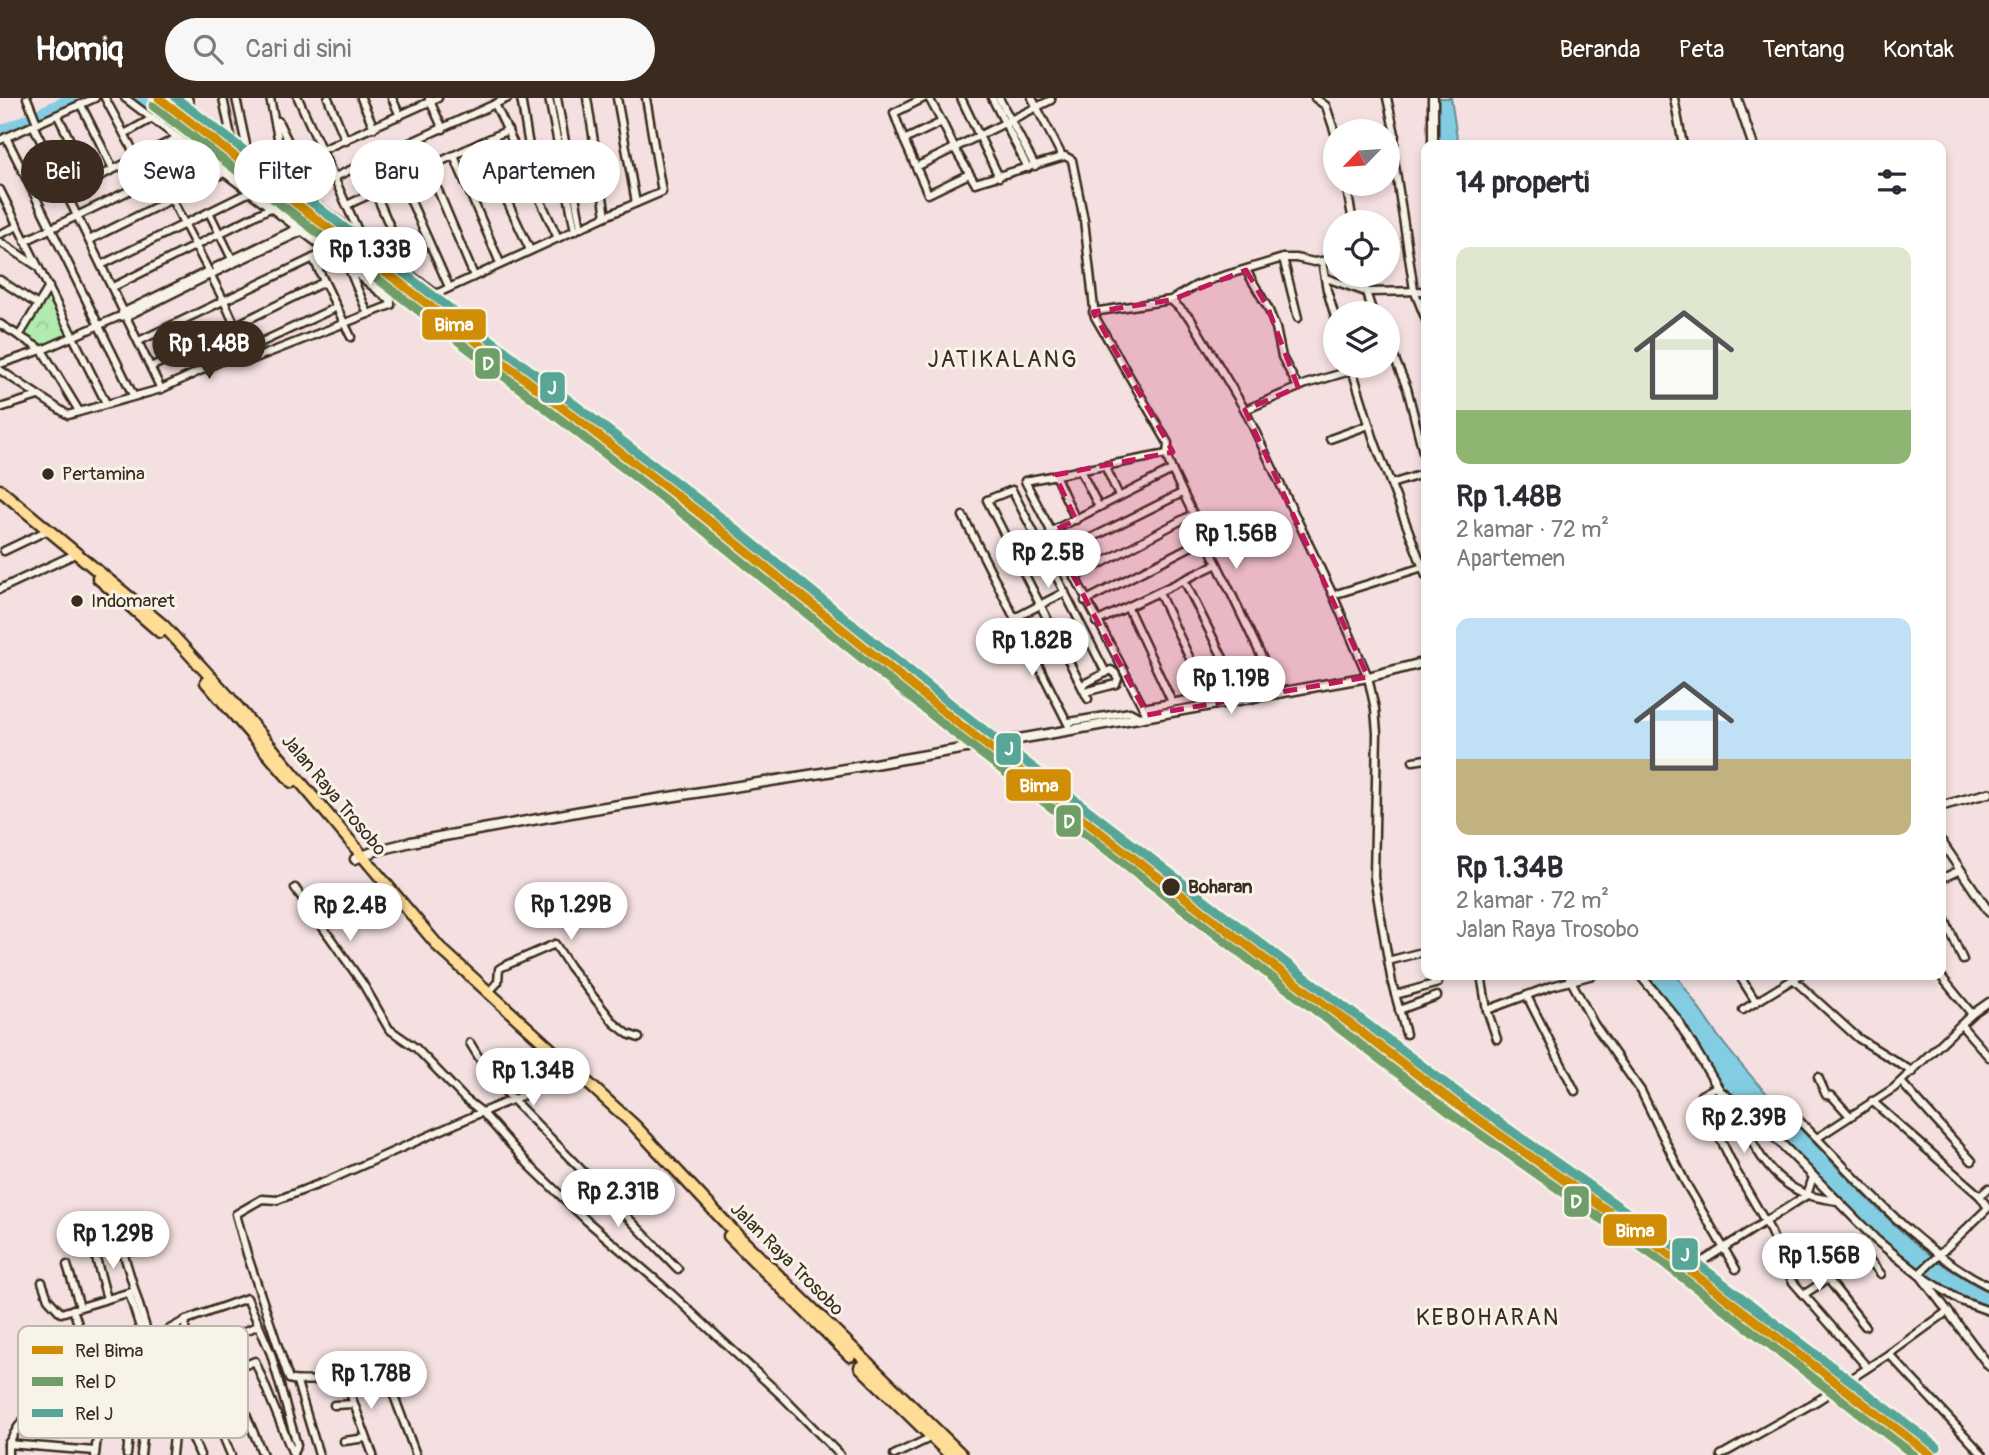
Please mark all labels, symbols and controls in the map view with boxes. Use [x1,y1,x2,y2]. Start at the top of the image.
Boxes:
search box [165,18,655,81]
text: Homiq [35,29,123,70]
icon: search [189,30,227,68]
text: Cari di sini [245,33,351,65]
text: Beranda [1559,35,1640,64]
text: Peta [1678,35,1724,64]
text: Tentang [1762,35,1845,64]
text: Kontak [1883,35,1954,64]
north arrow [1323,119,1400,196]
map controls [1323,119,1400,378]
chip: Beli [21,140,104,203]
chip: Sewa [118,140,220,203]
chip: Filter [234,140,336,203]
chip: Baru [350,140,444,203]
chip: Apartemen [458,140,620,203]
icon: filters [1873,163,1911,201]
text: 14 properti [1456,164,1589,201]
button: locate [1323,210,1400,287]
pin: Rp 1.33B [298,228,442,287]
text: Rp 1.33B [329,235,411,264]
icon: home [1621,292,1747,418]
button: layers [1323,301,1400,378]
line badge: Bima [421,308,487,341]
text: Bima [434,313,474,337]
pin: Rp 1.48B [137,322,281,381]
text: Rp 1.48B [168,329,250,358]
district label: JATIKALANG [928,345,1078,374]
line badge: D [474,347,501,380]
text: D [482,352,494,376]
line badge: J [539,371,566,404]
text: J [547,376,557,400]
place label: Pertamina [62,462,145,486]
marker: Pertamina [40,466,56,482]
text: Rp 1.48B [1456,478,1562,515]
pin: Rp 1.56B [1164,512,1308,571]
text: 2 kamar · 72 m² [1456,515,1609,544]
text: Rp 1.56B [1195,519,1277,548]
pin: Rp 2.5B [983,531,1113,590]
text: Rp 2.5B [1012,538,1084,567]
text: Apartemen [1456,544,1565,573]
place label: Indomaret [91,589,175,613]
marker: Indomaret [69,593,85,609]
pin: Rp 1.82B [960,618,1104,678]
text: Rp 1.82B [992,626,1072,655]
pin: Rp 1.19B [1159,656,1303,716]
icon: home [1621,663,1747,789]
text: Rp 1.19B [1192,664,1270,693]
street label: Jalan Raya Trosobo [276,729,392,861]
line badge: J [995,732,1022,766]
text: J [1004,737,1014,761]
line badge: Bima [1005,768,1072,802]
text: Bima [1019,774,1059,798]
line badge: D [1055,804,1082,838]
text: D [1063,810,1075,834]
text: Rp 1.34B [1456,849,1563,886]
place label: Boharan [1188,875,1253,899]
marker: Boharan [1160,876,1182,898]
pin: Rp 1.29B [499,882,643,942]
pin: Rp 2.4B [285,884,415,943]
text: 2 kamar · 72 m² [1456,886,1609,915]
text: Rp 1.29B [531,890,611,919]
text: Rp 2.4B [313,891,387,920]
text: Jalan Raya Trosobo [1456,915,1639,944]
pin: Rp 1.34B [461,1048,605,1108]
text: Rp 1.34B [492,1056,574,1085]
pin: Rp 2.39B [1672,1096,1816,1155]
text: Rp 2.39B [1702,1103,1786,1132]
pin: Rp 2.31B [546,1170,690,1229]
text: Rp 2.31B [577,1177,659,1206]
line badge: D [1563,1185,1590,1218]
text: D [1570,1190,1582,1214]
street label: Jalan Raya Trosobo [725,1197,849,1321]
pin: Rp 1.29B [41,1212,185,1271]
line badge: Bima [1602,1213,1668,1247]
text: Rp 1.29B [73,1219,153,1248]
text: Bima [1615,1219,1655,1243]
pin: Rp 1.56B [1747,1234,1891,1293]
line badge: J [1671,1237,1699,1271]
text: Rp 1.56B [1778,1241,1860,1270]
text: J [1680,1243,1690,1267]
district label: KEBOHARAN [1416,1303,1560,1332]
legend [18,1326,248,1438]
text: Rel Bima [75,1339,144,1363]
pin: Rp 1.78B [299,1352,443,1411]
text: Rp 1.78B [331,1359,411,1388]
text: Rel D [75,1370,116,1394]
text: Rel J [75,1402,113,1426]

